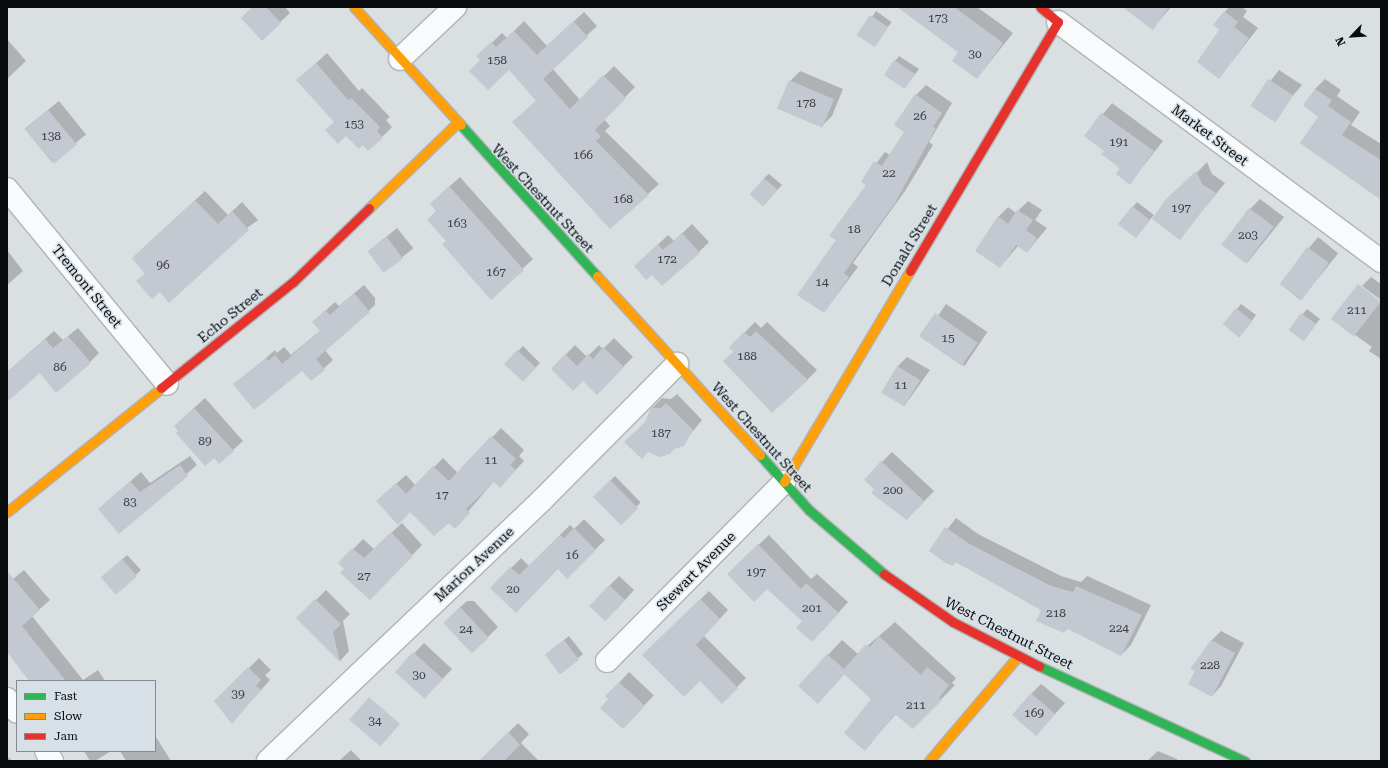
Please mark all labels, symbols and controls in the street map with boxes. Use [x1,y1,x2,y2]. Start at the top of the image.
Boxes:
house number: 173 [928,12,948,26]
north arrow [1332,16,1372,56]
text: N [1333,35,1348,48]
house number: 30 [968,48,982,62]
house number: 158 [487,54,507,68]
house number: 178 [796,97,816,111]
street label: Market Street [1168,101,1252,169]
house number: 26 [913,110,927,124]
house number: 153 [344,118,364,132]
house number: 138 [41,130,61,144]
house number: 191 [1109,136,1129,150]
street label: West Chestnut Street [488,140,598,256]
house number: 166 [573,149,593,163]
house number: 22 [882,167,896,181]
house number: 168 [613,193,633,207]
street label: Donald Street [878,201,940,289]
house number: 197 [1171,202,1191,216]
house number: 163 [447,217,467,231]
house number: 18 [847,223,861,237]
house number: 203 [1238,229,1258,243]
street label: Tremont Street [48,241,126,331]
house number: 172 [657,253,677,267]
house number: 96 [156,259,170,273]
house number: 167 [486,266,506,280]
house number: 14 [815,276,829,290]
street label: Echo Street [194,284,266,346]
house number: 211 [1347,304,1367,318]
house number: 15 [941,332,955,346]
house number: 188 [737,350,757,364]
house number: 86 [53,361,67,375]
street label: West Chestnut Street [708,379,816,495]
house number: 11 [894,379,908,393]
house number: 187 [651,427,671,441]
house number: 89 [198,435,212,449]
house number: 11 [484,454,498,468]
house number: 200 [883,484,903,498]
house number: 17 [435,489,449,503]
house number: 83 [123,496,137,510]
street label: Marion Avenue [431,523,517,605]
street label: Stewart Avenue [653,528,739,614]
house number: 16 [565,549,579,563]
house number: 197 [746,566,766,580]
house number: 27 [357,570,371,584]
house number: 20 [506,583,520,597]
street label: West Chestnut Street [942,593,1076,673]
house number: 201 [802,602,822,616]
house number: 218 [1046,607,1066,621]
house number: 224 [1109,622,1129,636]
house number: 24 [459,623,473,637]
house number: 228 [1200,659,1220,673]
house number: 30 [412,669,426,683]
legend [16,680,156,752]
house number: 39 [231,688,245,702]
text: Fast [54,689,77,703]
house number: 211 [906,699,926,713]
house number: 169 [1024,707,1044,721]
text: Slow [54,709,82,723]
house number: 34 [368,715,382,729]
text: Jam [54,729,78,743]

